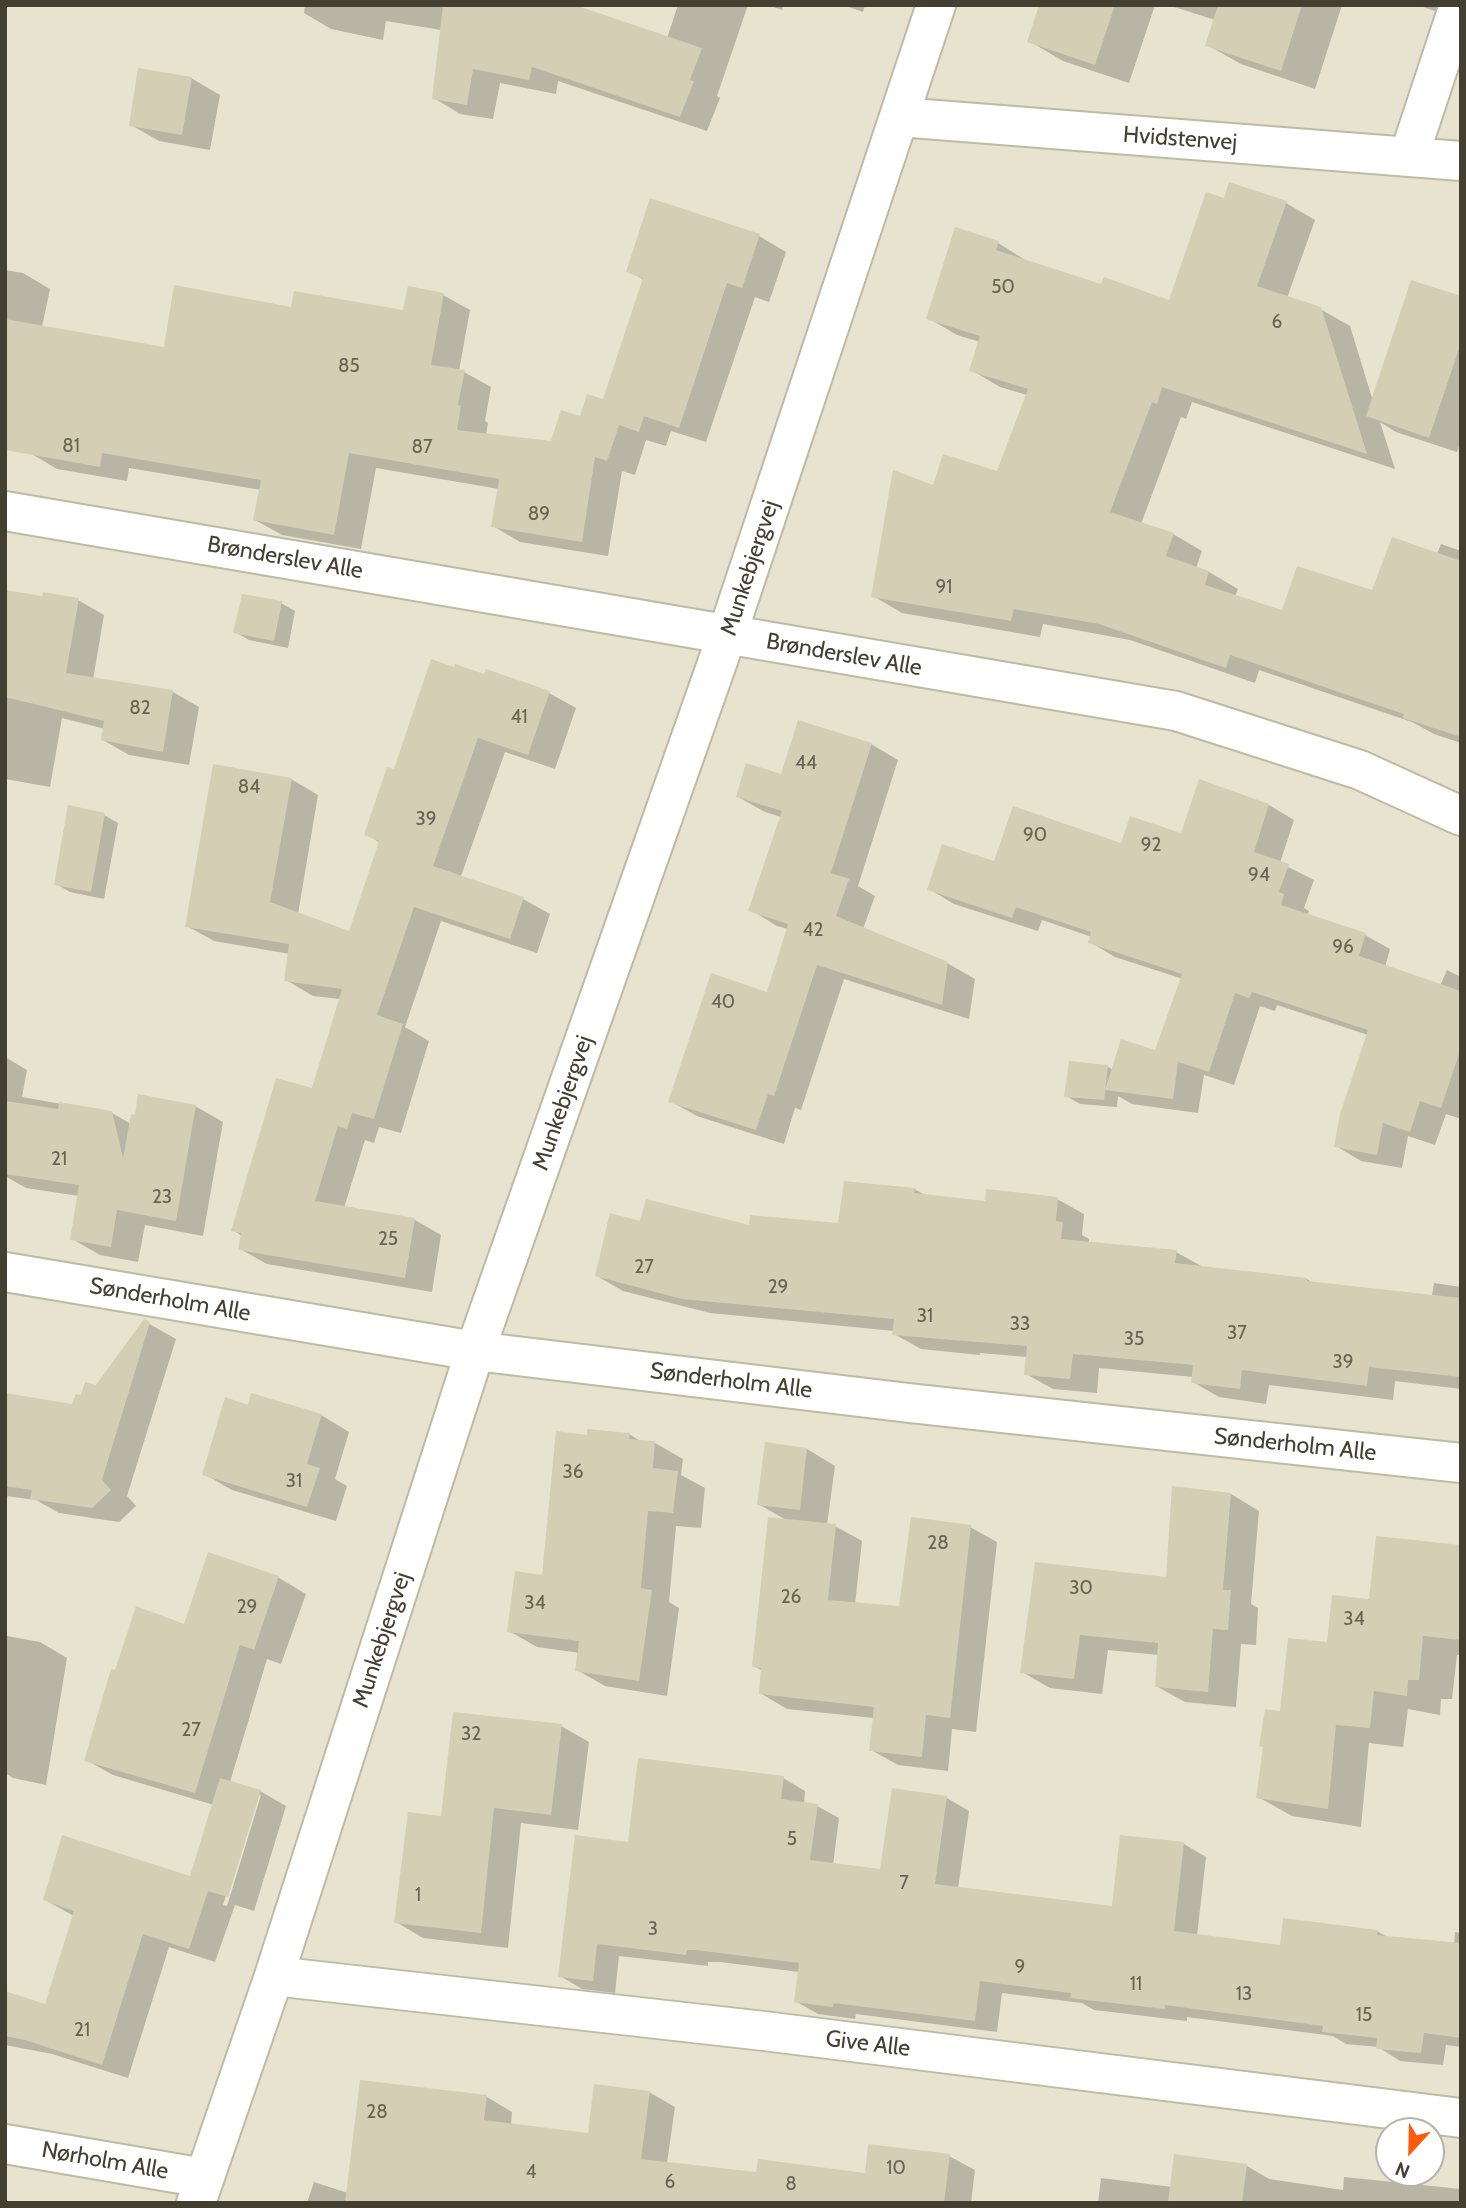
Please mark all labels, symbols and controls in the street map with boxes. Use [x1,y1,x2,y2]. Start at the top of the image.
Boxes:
street label: Hvidstenvej [1122,121,1238,157]
house number: 50 [991,276,1015,298]
house number: 6 [1272,311,1282,333]
house number: 85 [338,355,360,377]
house number: 81 [62,435,80,457]
house number: 87 [411,436,433,458]
street label: Munkebjergvej [715,497,785,639]
house number: 89 [528,503,550,525]
street label: Brønderslev Alle [205,531,365,585]
house number: 91 [936,576,952,598]
street label: Brønderslev Alle [764,628,924,682]
house number: 82 [129,697,151,719]
house number: 41 [510,706,528,728]
house number: 44 [795,752,817,774]
house number: 84 [238,776,260,798]
house number: 39 [415,808,437,830]
house number: 90 [1023,824,1047,846]
house number: 92 [1141,834,1161,856]
house number: 94 [1248,864,1270,886]
house number: 42 [803,919,823,941]
house number: 96 [1332,936,1354,958]
house number: 40 [711,991,735,1013]
street label: Munkebjergvej [527,1032,599,1174]
house number: 21 [51,1148,67,1170]
house number: 23 [152,1186,172,1208]
house number: 25 [378,1228,398,1250]
house number: 27 [634,1256,654,1278]
street label: Sønderholm Alle [87,1272,253,1328]
house number: 29 [768,1276,788,1298]
house number: 31 [917,1305,933,1327]
house number: 33 [1010,1313,1030,1335]
house number: 37 [1227,1322,1247,1344]
house number: 35 [1124,1328,1144,1350]
house number: 39 [1332,1351,1354,1373]
street label: Sønderholm Alle [648,1357,814,1405]
street label: Sønderholm Alle [1212,1423,1378,1467]
house number: 36 [562,1461,584,1483]
house number: 31 [286,1470,302,1492]
house number: 28 [927,1532,949,1554]
street label: Munkebjergvej [347,1569,417,1711]
house number: 30 [1069,1577,1093,1599]
house number: 26 [781,1586,801,1608]
house number: 34 [524,1592,546,1614]
house number: 29 [237,1596,257,1618]
house number: 34 [1343,1608,1365,1630]
house number: 27 [181,1719,201,1741]
house number: 32 [461,1723,481,1745]
house number: 5 [787,1828,797,1850]
house number: 7 [899,1872,909,1894]
house number: 1 [415,1884,421,1906]
house number: 3 [648,1918,658,1940]
house number: 9 [1015,1956,1025,1978]
house number: 11 [1130,1973,1142,1995]
house number: 13 [1236,1983,1252,2005]
house number: 15 [1356,2004,1372,2026]
house number: 21 [74,2019,90,2041]
street label: Give Alle [824,2025,912,2063]
house number: 28 [366,2101,388,2123]
north arrow [1375,2117,1445,2187]
street label: Nørholm Alle [39,2136,171,2186]
house number: 10 [886,2157,906,2179]
text: N [1392,2157,1413,2183]
house number: 4 [526,2161,536,2183]
house number: 6 [665,2171,675,2193]
house number: 8 [785,2173,797,2195]

